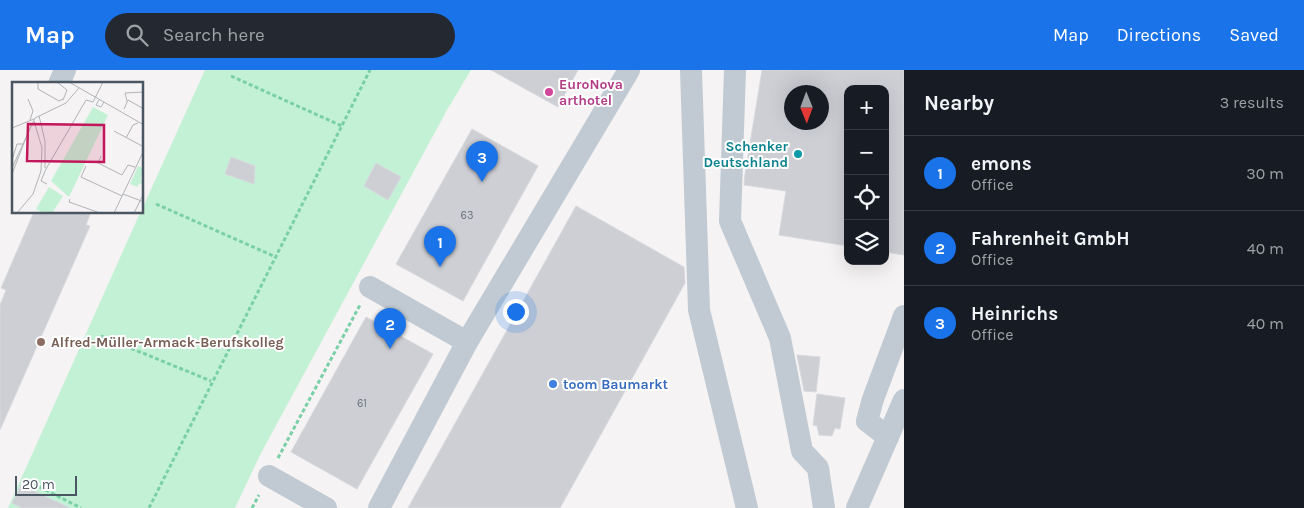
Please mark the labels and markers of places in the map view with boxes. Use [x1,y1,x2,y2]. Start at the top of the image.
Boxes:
place label: EuroNova arthotel [559,76,623,109]
marker: EuroNova arthotel [543,86,555,98]
place label: Schenker Deutschland [703,138,788,171]
pin: 3 [466,141,498,182]
marker: Schenker Deutschland [792,148,804,160]
pin: 1 [424,226,456,267]
pin: 2 [374,308,406,349]
place label: Alfred-Müller-Armack-Berufskolleg [51,334,284,351]
marker: Alfred-Müller-Armack-Berufskolleg [35,336,47,348]
place label: toom Baumarkt [563,376,668,393]
marker: toom Baumarkt [547,378,559,390]

